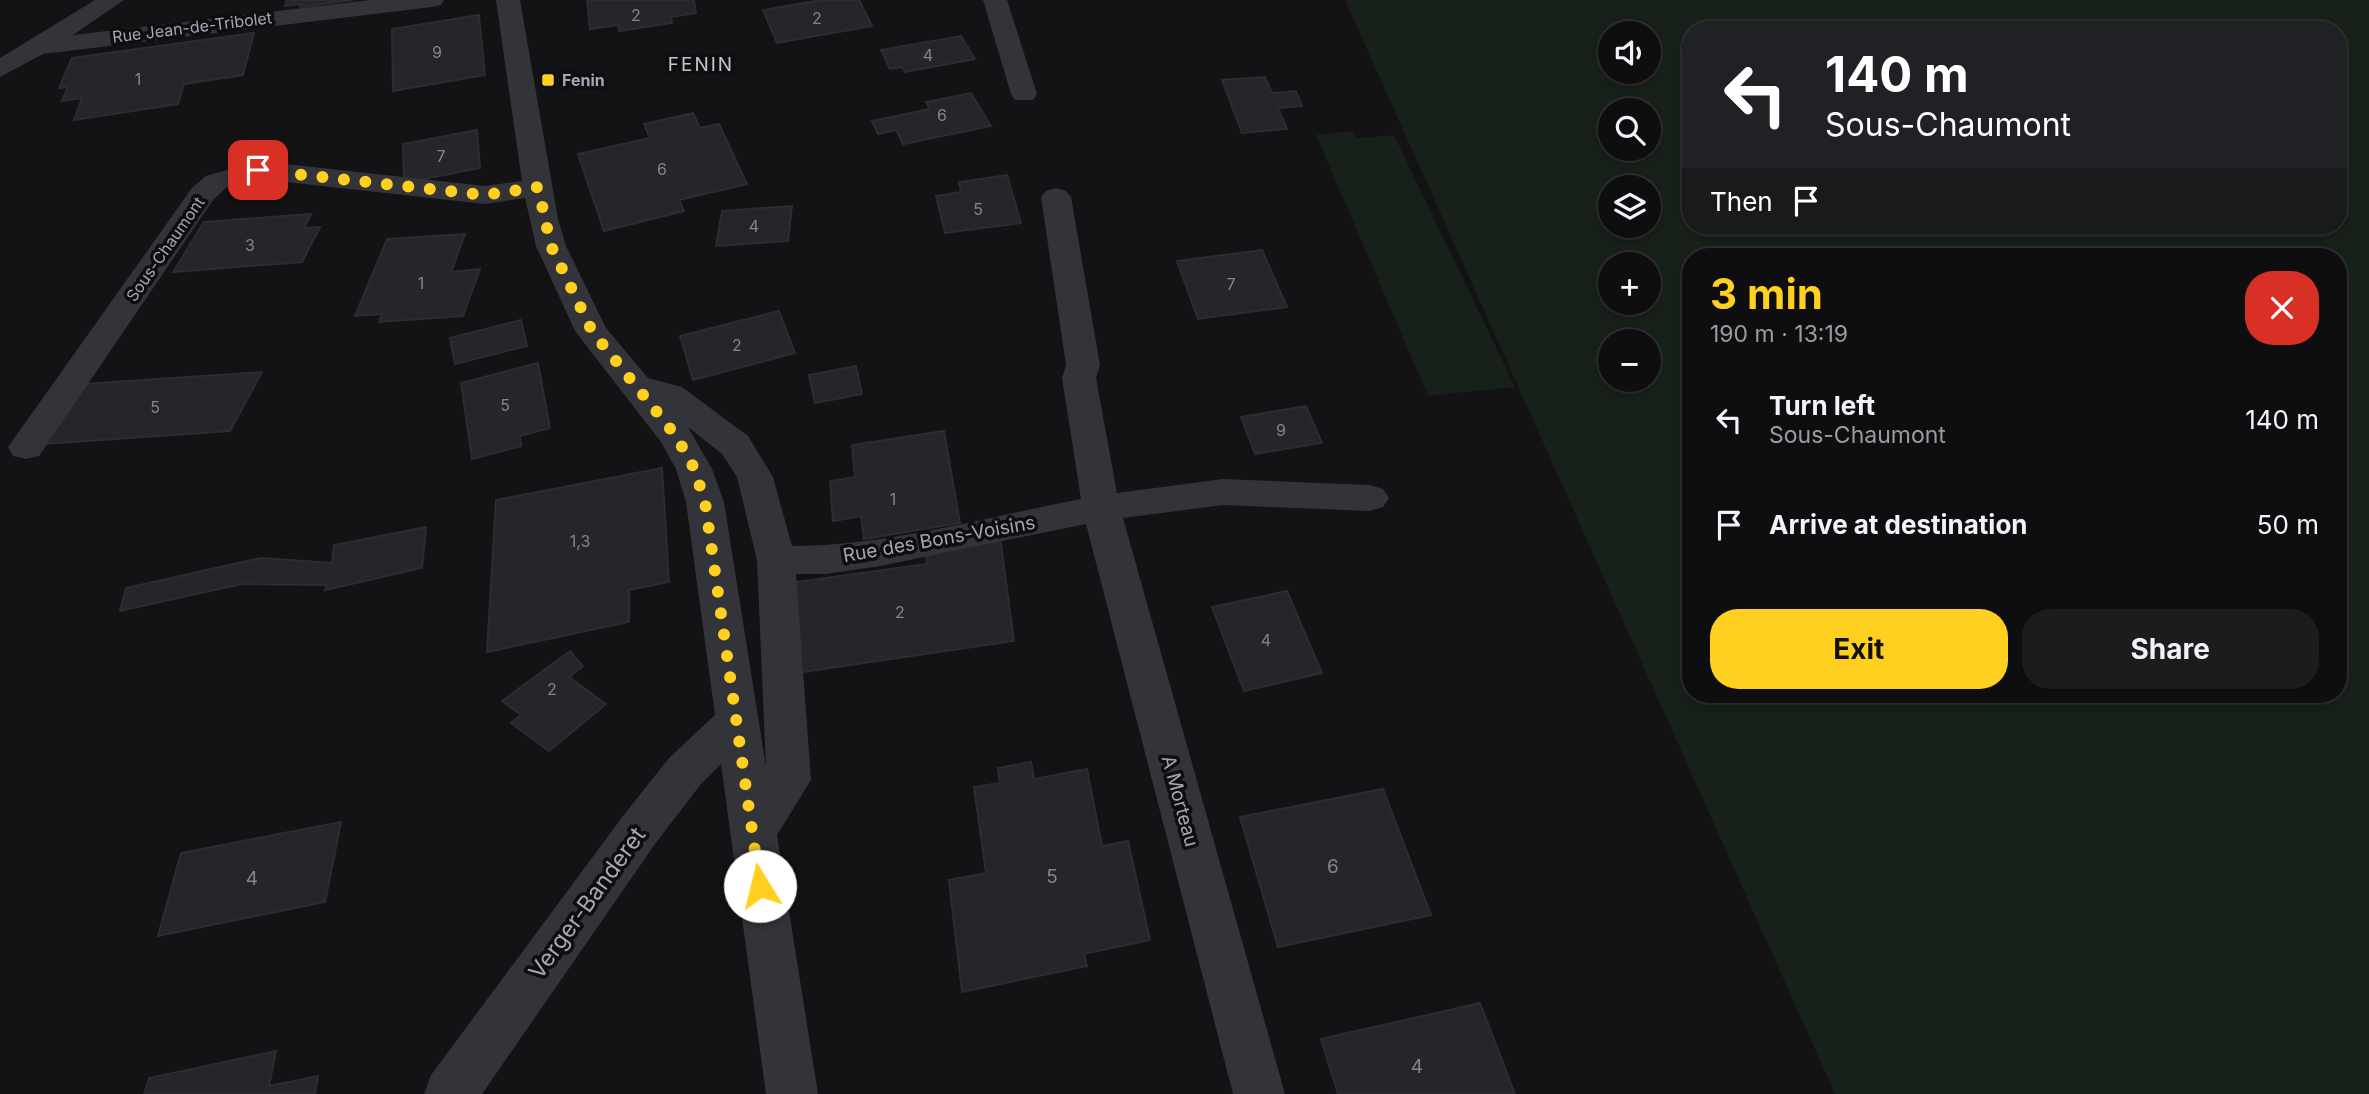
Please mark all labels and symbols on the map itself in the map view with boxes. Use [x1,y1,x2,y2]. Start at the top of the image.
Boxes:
house number: 2 [631,5,641,25]
street label: Rue Jean-de-Tribolet [111,7,273,47]
house number: 2 [812,8,822,28]
house number: 9 [432,42,442,62]
house number: 4 [923,45,933,65]
district label: FENIN [668,53,734,76]
house number: 1 [135,69,141,89]
place label: Fenin [562,70,605,90]
marker: Fenin [540,72,556,88]
house number: 6 [937,105,947,125]
pin [228,140,288,200]
house number: 7 [436,146,446,166]
house number: 6 [657,159,667,179]
street label: Sous-Chaumont [122,193,208,305]
house number: 5 [973,199,983,219]
house number: 4 [749,216,759,236]
house number: 3 [245,235,255,255]
house number: 1 [418,273,424,293]
house number: 7 [1226,274,1236,294]
house number: 2 [732,335,742,355]
house number: 5 [500,395,510,415]
house number: 5 [150,397,160,417]
house number: 9 [1276,420,1286,440]
house number: 1 [890,489,896,509]
street label: Rue des Bons-Voisins [841,511,1037,567]
house number: 1,3 [570,531,590,551]
house number: 2 [895,602,905,622]
house number: 4 [1261,630,1271,650]
house number: 2 [547,679,557,699]
street label: A Morteau [1157,753,1203,849]
street label: Verger-Banderet [523,821,652,984]
position arrow [723,849,797,923]
house number: 6 [1327,855,1339,878]
house number: 5 [1046,865,1058,888]
house number: 4 [246,867,258,890]
house number: 4 [1411,1055,1423,1078]

